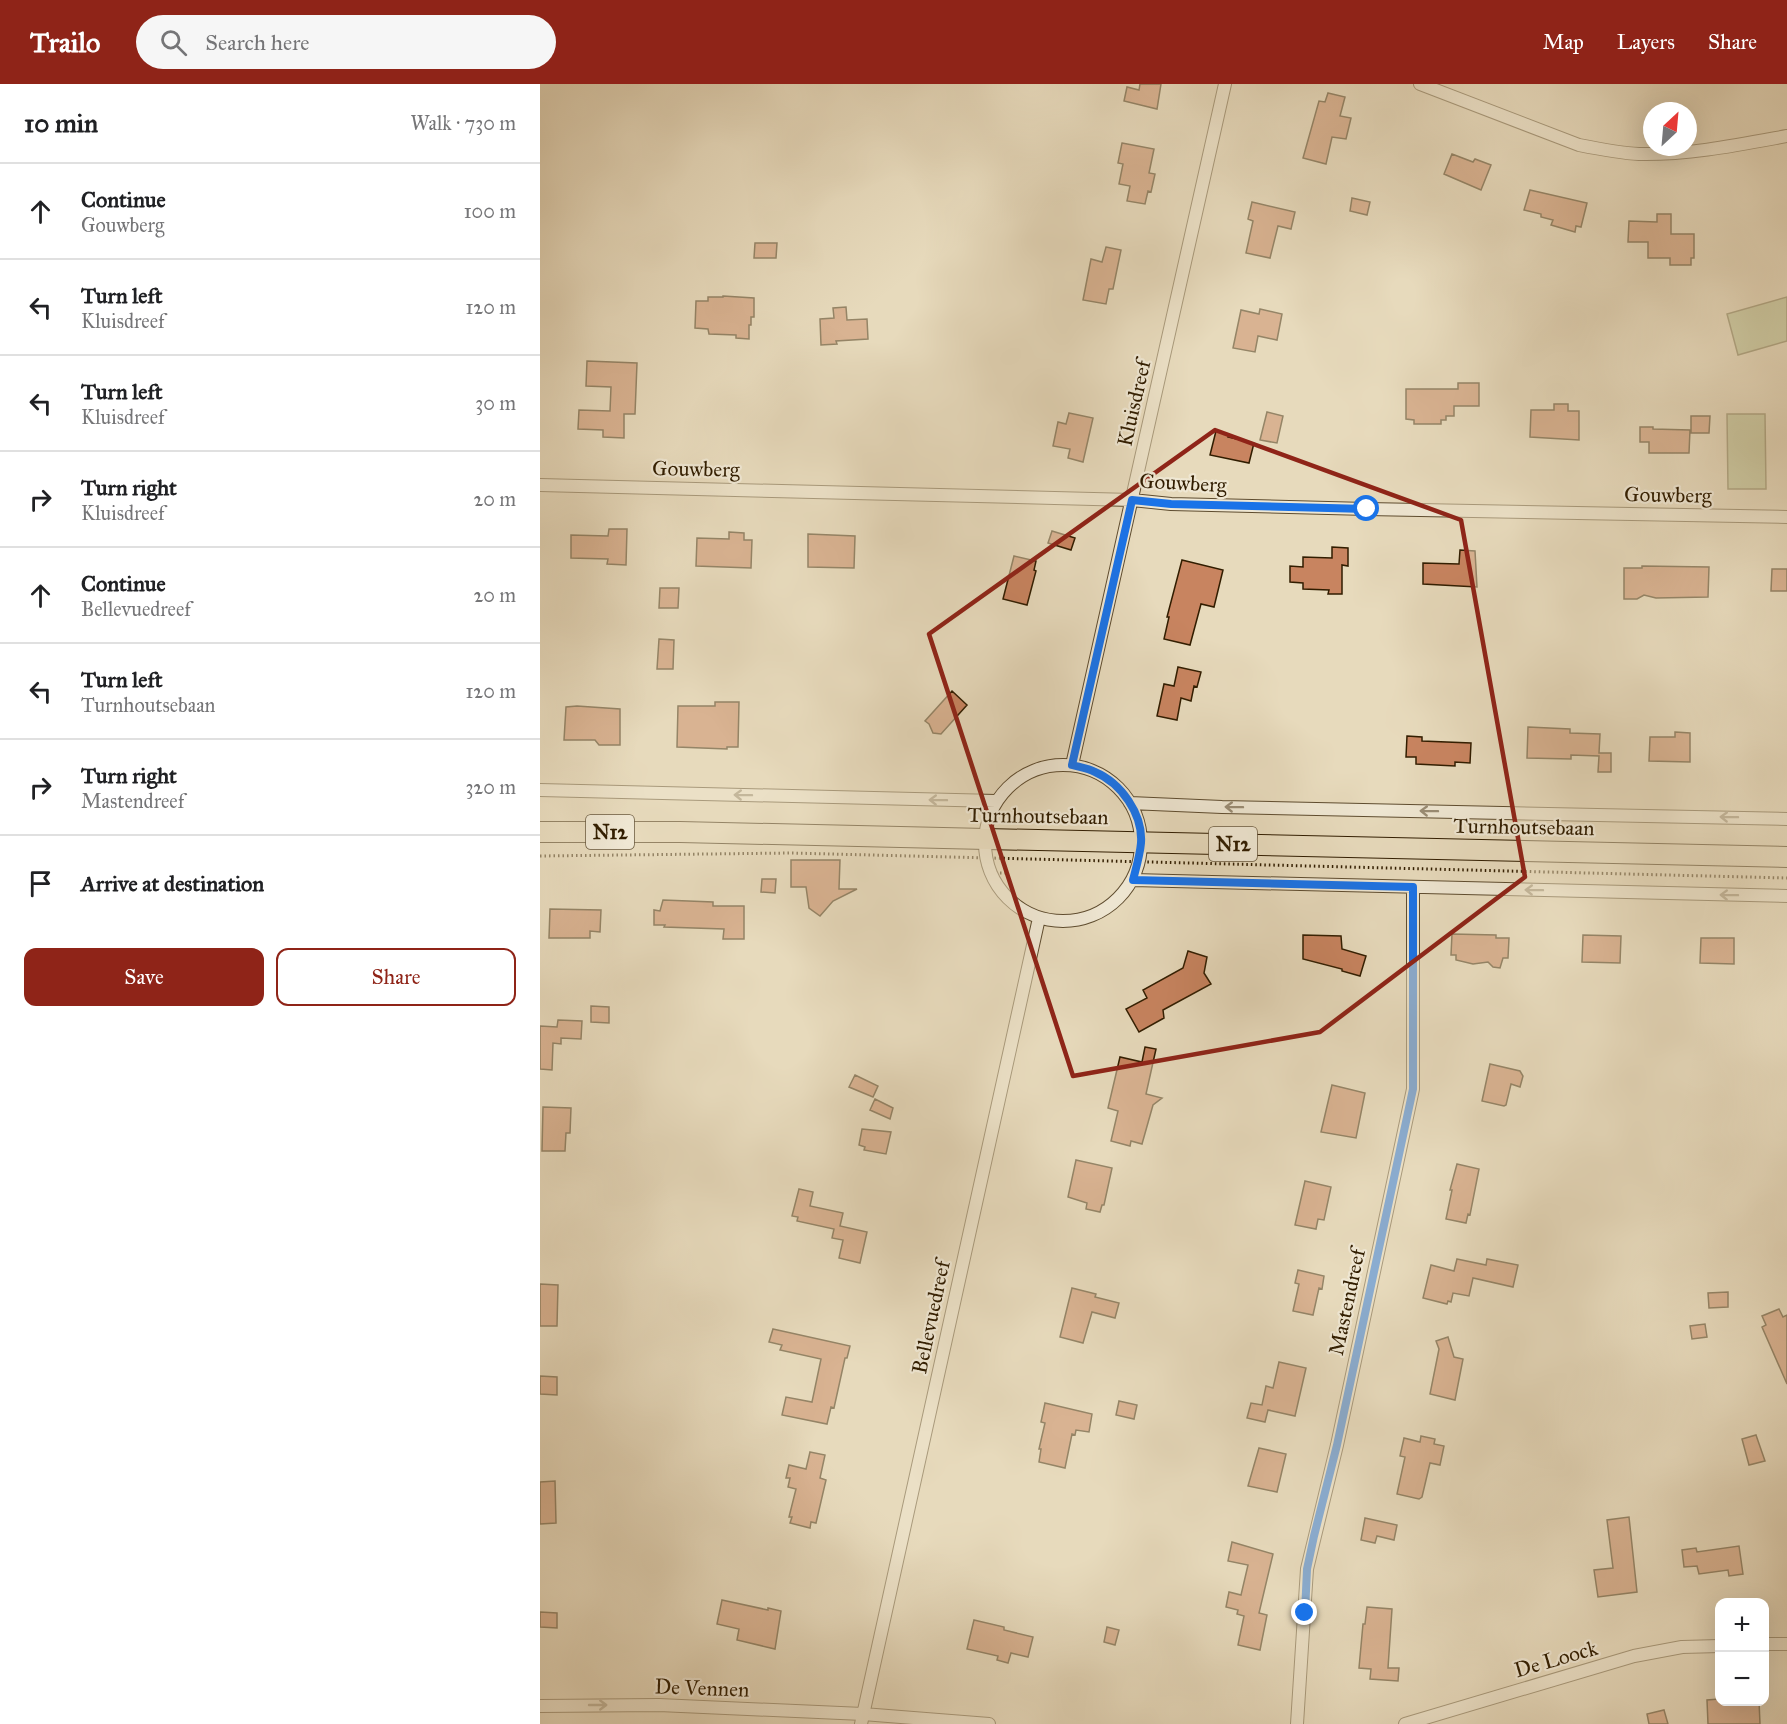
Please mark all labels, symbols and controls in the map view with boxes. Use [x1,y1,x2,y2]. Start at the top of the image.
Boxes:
search box [136,15,556,69]
text: Trailo [30,25,100,60]
icon: search [157,26,190,59]
text: Search here [205,29,309,56]
text: Map [1543,29,1584,55]
text: Layers [1617,29,1675,55]
text: Share [1708,29,1757,55]
north arrow [1643,102,1697,156]
text: 10 min [24,107,98,139]
text: Walk · 730 m [410,111,516,135]
text: Continue [81,186,166,213]
icon: ahead [24,195,57,228]
text: 100 m [464,199,516,223]
text: Gouwberg [81,213,164,237]
text: Turn left [81,282,163,309]
icon: left [24,291,57,324]
text: 120 m [465,295,516,319]
text: Kluisdreef [81,309,165,333]
street label: Kluisdreef [1111,354,1157,449]
text: Turn left [81,378,163,405]
icon: left [24,387,57,420]
text: 30 m [475,391,516,415]
text: Kluisdreef [81,405,165,429]
street label: Gouwberg [652,455,740,483]
street label: Gouwberg [1139,468,1228,498]
text: Turn right [81,474,177,501]
street label: Gouwberg [1624,481,1712,509]
icon: right [24,483,57,516]
text: 20 m [473,487,516,511]
route start [1353,495,1379,521]
text: Kluisdreef [81,501,165,525]
text: Continue [81,570,166,597]
icon: ahead [24,579,57,612]
text: 20 m [473,583,516,607]
text: Bellevuedreef [81,597,191,621]
text: Turn left [81,666,163,693]
icon: left [24,675,57,708]
text: 120 m [465,679,516,703]
text: Turnhoutsebaan [81,693,215,717]
text: Turn right [81,762,177,789]
icon: right [24,771,57,804]
text: 320 m [465,775,516,799]
text: Mastendreef [81,789,184,813]
one-way arrow [733,789,753,801]
one-way arrow [928,794,948,805]
one-way arrow [1224,801,1244,813]
street label: Turnhoutsebaan [967,802,1109,830]
one-way arrow [1419,805,1439,817]
one-way arrow [1719,812,1739,823]
street label: Turnhoutsebaan [1453,813,1595,841]
road number: N12 [586,815,634,849]
road number: N12 [1209,827,1257,861]
icon: arrive [24,867,57,900]
text: Arrive at destination [81,870,264,897]
one-way arrow [1524,884,1544,895]
one-way arrow [1719,889,1739,900]
button: Save [24,948,264,1006]
button: Share [276,948,516,1006]
street label: Mastendreef [1323,1243,1372,1358]
street label: Bellevuedreef [906,1255,956,1376]
map controls [1715,1598,1769,1706]
button: + [1715,1598,1769,1652]
route end [1291,1599,1317,1625]
street label: De Loock [1511,1635,1601,1683]
button: − [1715,1652,1769,1706]
street label: De Vennen [654,1673,750,1703]
one-way arrow [588,1699,608,1711]

